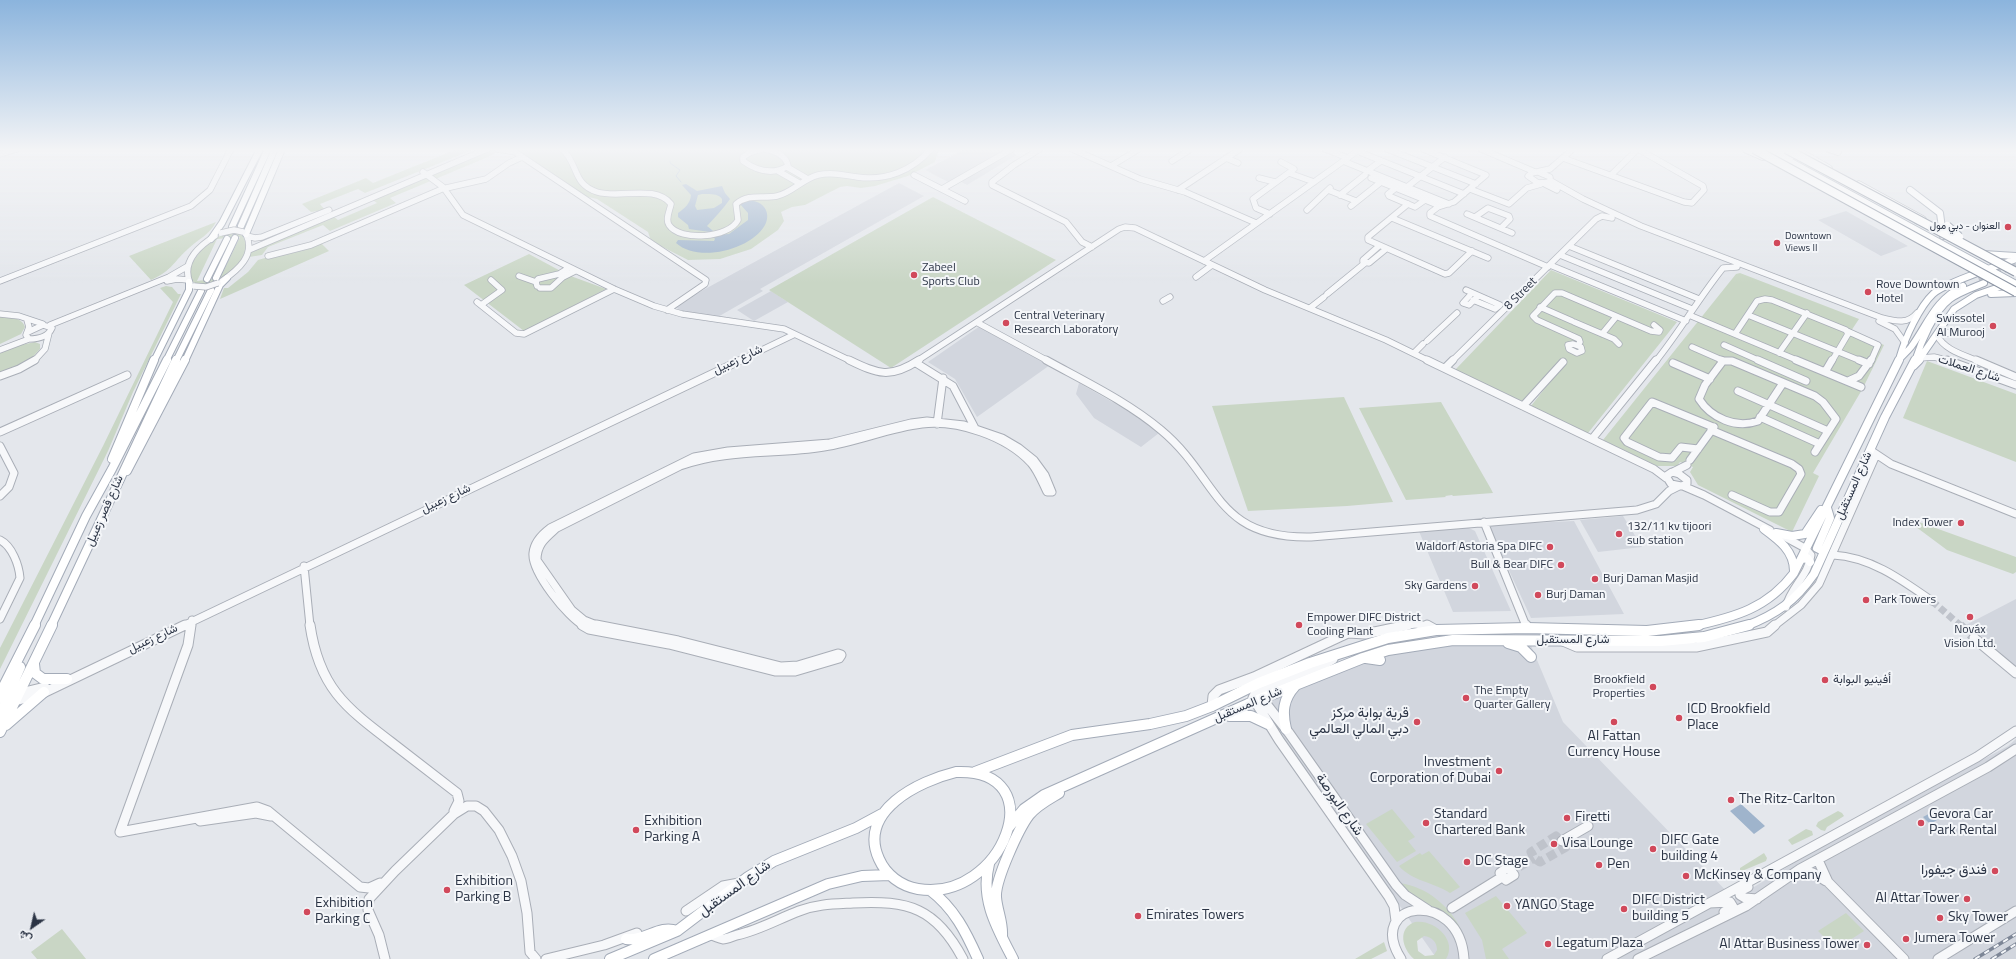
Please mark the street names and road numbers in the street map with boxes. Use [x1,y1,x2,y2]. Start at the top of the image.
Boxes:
street label: 8 Street [1502,275,1540,313]
street label: شارع زعبيل [711,342,765,378]
street label: شارع العملات [1936,352,2002,386]
street label: شارع المستقبل [1833,450,1875,522]
street label: شارع قصر زعبيل [83,473,127,549]
street label: شارع زعبيل [419,481,473,517]
street label: شارع زعبيل [126,621,180,657]
street label: شارع المستقبل [1537,633,1609,647]
street label: شارع المستقبل [1212,684,1284,726]
street label: شارع البورصة [1311,771,1367,839]
street label: شارع المستقبل [696,857,774,921]

